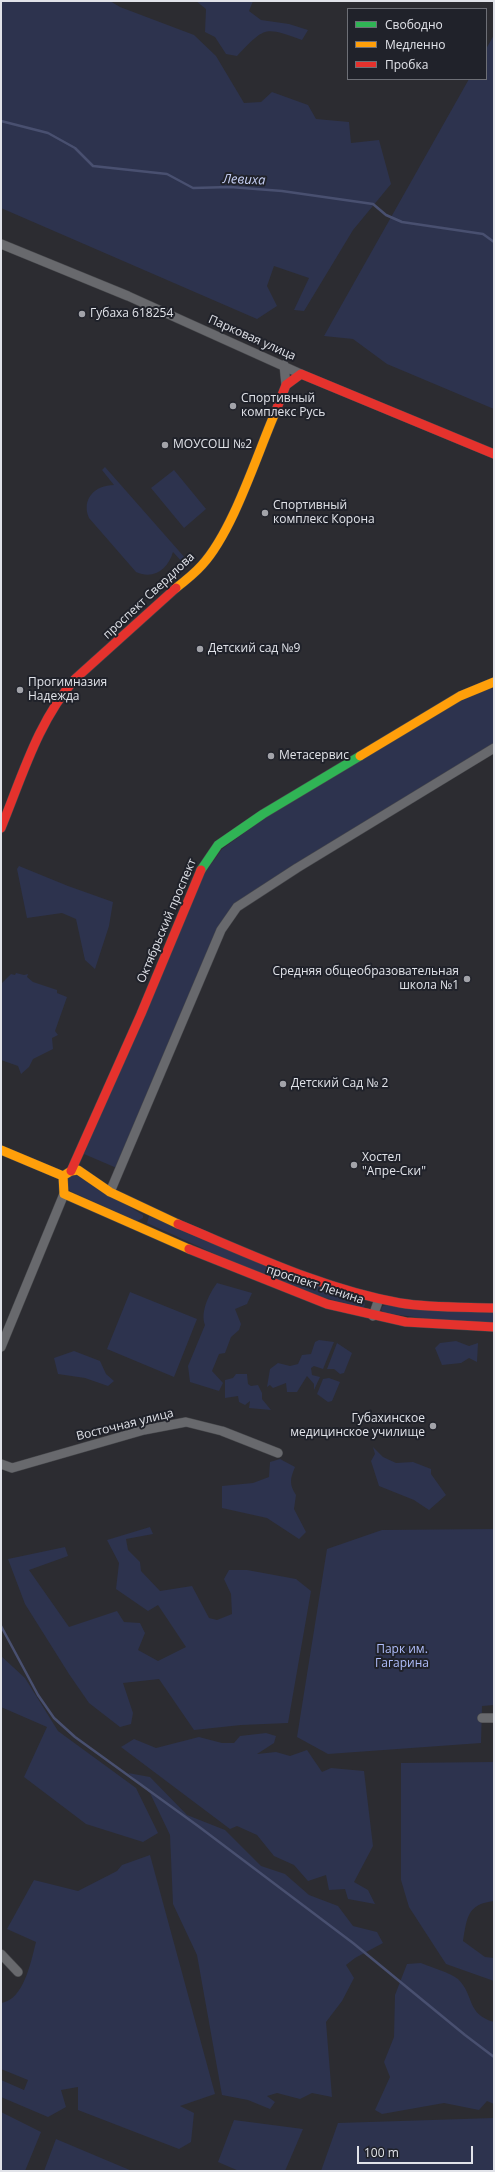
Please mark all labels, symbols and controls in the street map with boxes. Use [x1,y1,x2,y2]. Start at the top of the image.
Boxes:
legend [347,8,487,80]
text: Свободно [385,16,443,33]
text: Медленно [385,36,445,53]
text: Пробка [385,56,428,73]
water label: Левиха [222,171,266,189]
place label: Губаха 618254 [90,307,173,321]
marker: Губаха 618254 [77,309,87,319]
street label: Парковая улица [206,312,298,364]
place label: Спортивный комплекс Русь [241,392,325,420]
marker: Спортивный комплекс Русь [228,401,238,411]
place label: МОУСОШ №2 [173,438,252,452]
marker: МОУСОШ №2 [160,440,170,450]
place label: Спортивный комплекс Корона [273,499,375,527]
marker: Спортивный комплекс Корона [260,508,270,518]
street label: проспект Свердлова [100,550,198,642]
place label: Детский сад №9 [208,642,300,656]
marker: Детский сад №9 [195,644,205,654]
place label: Прогимназия Надежда [28,676,107,704]
marker: Прогимназия Надежда [15,685,25,695]
place label: Метасервис [279,749,349,763]
marker: Метасервис [266,751,276,761]
street label: Октябрьский проспект [134,857,200,985]
place label: Средняя общеобразовательная школа №1 [272,965,459,993]
marker: Средняя общеобразовательная школа №1 [462,974,472,984]
place label: Детский Сад № 2 [291,1077,388,1091]
marker: Детский Сад № 2 [278,1079,288,1089]
place label: Хостел "Апре-Ски" [362,1151,426,1179]
marker: Хостел "Апре-Ски" [349,1160,359,1170]
street label: проспект Ленина [264,1262,366,1308]
street label: Восточная улица [75,1406,175,1444]
place label: Губахинское медицинское училище [290,1412,425,1440]
marker: Губахинское медицинское училище [428,1421,438,1431]
park label: Парк им. Гагарина [375,1643,429,1671]
scale bar [359,2138,475,2164]
text: 100 m [364,2144,399,2161]

